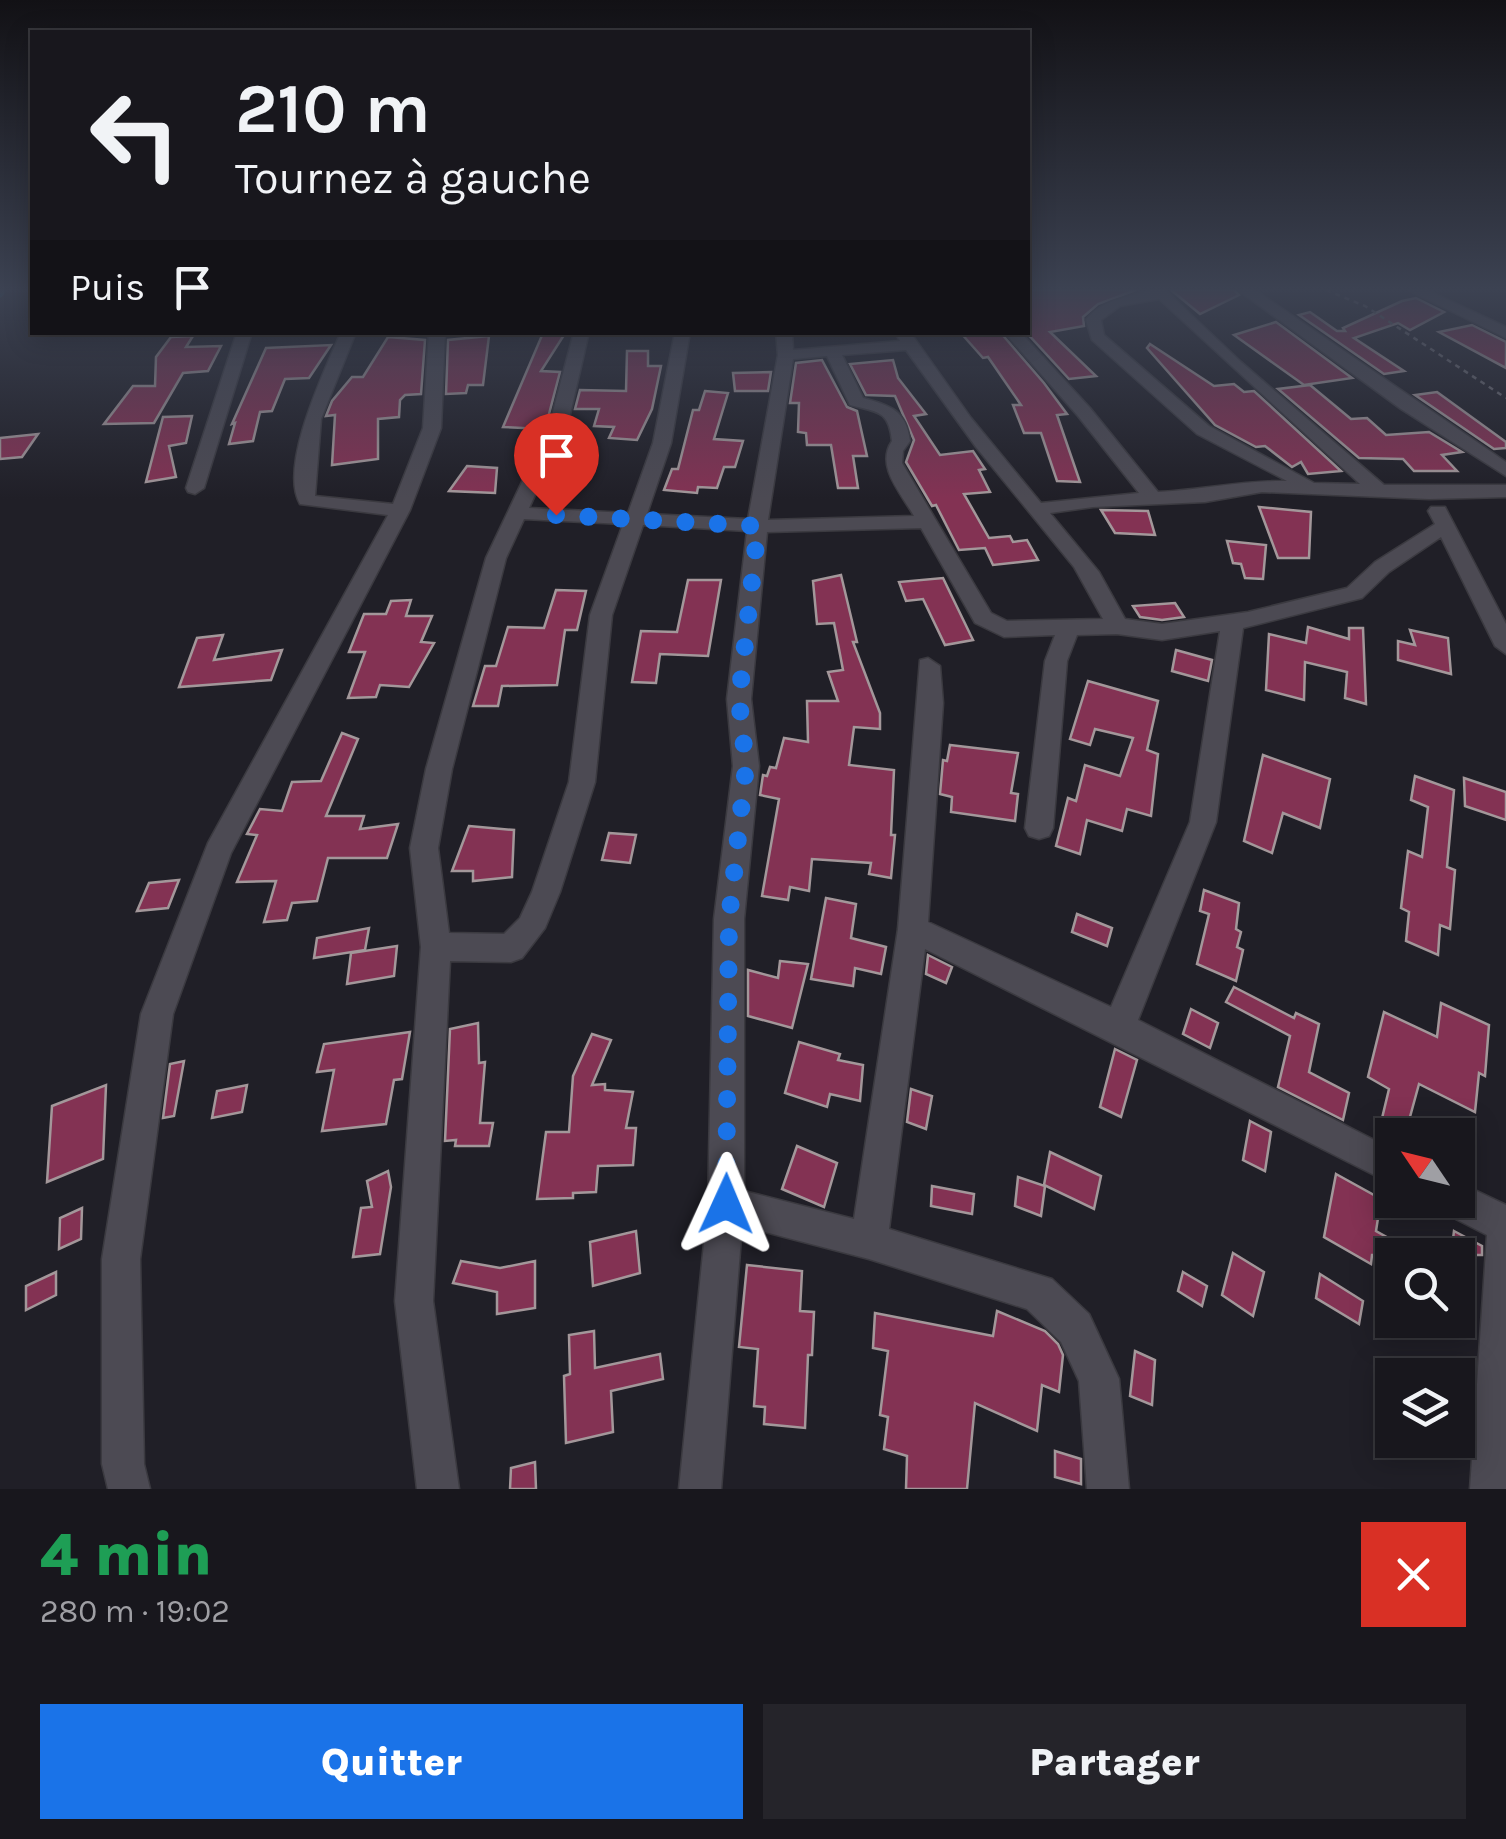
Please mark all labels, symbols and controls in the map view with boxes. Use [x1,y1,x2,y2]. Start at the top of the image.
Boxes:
text: 210 m [235,68,431,150]
icon: left [70,70,200,200]
text: Tournez à gauche [235,152,591,204]
icon: arrive [165,260,220,315]
text: Puis [70,265,145,310]
pin [514,413,599,516]
icon: arrive [529,428,584,483]
north arrow [1375,1118,1475,1218]
map controls [1375,1118,1475,1458]
position arrow [674,1152,778,1256]
button: search [1375,1238,1475,1338]
button: layers [1375,1358,1475,1458]
text: 4 min [40,1520,212,1590]
button: close [1361,1522,1466,1627]
text: 280 m · 19:02 [40,1593,230,1630]
button: Quitter [40,1704,743,1819]
button: Partager [763,1704,1466,1819]

